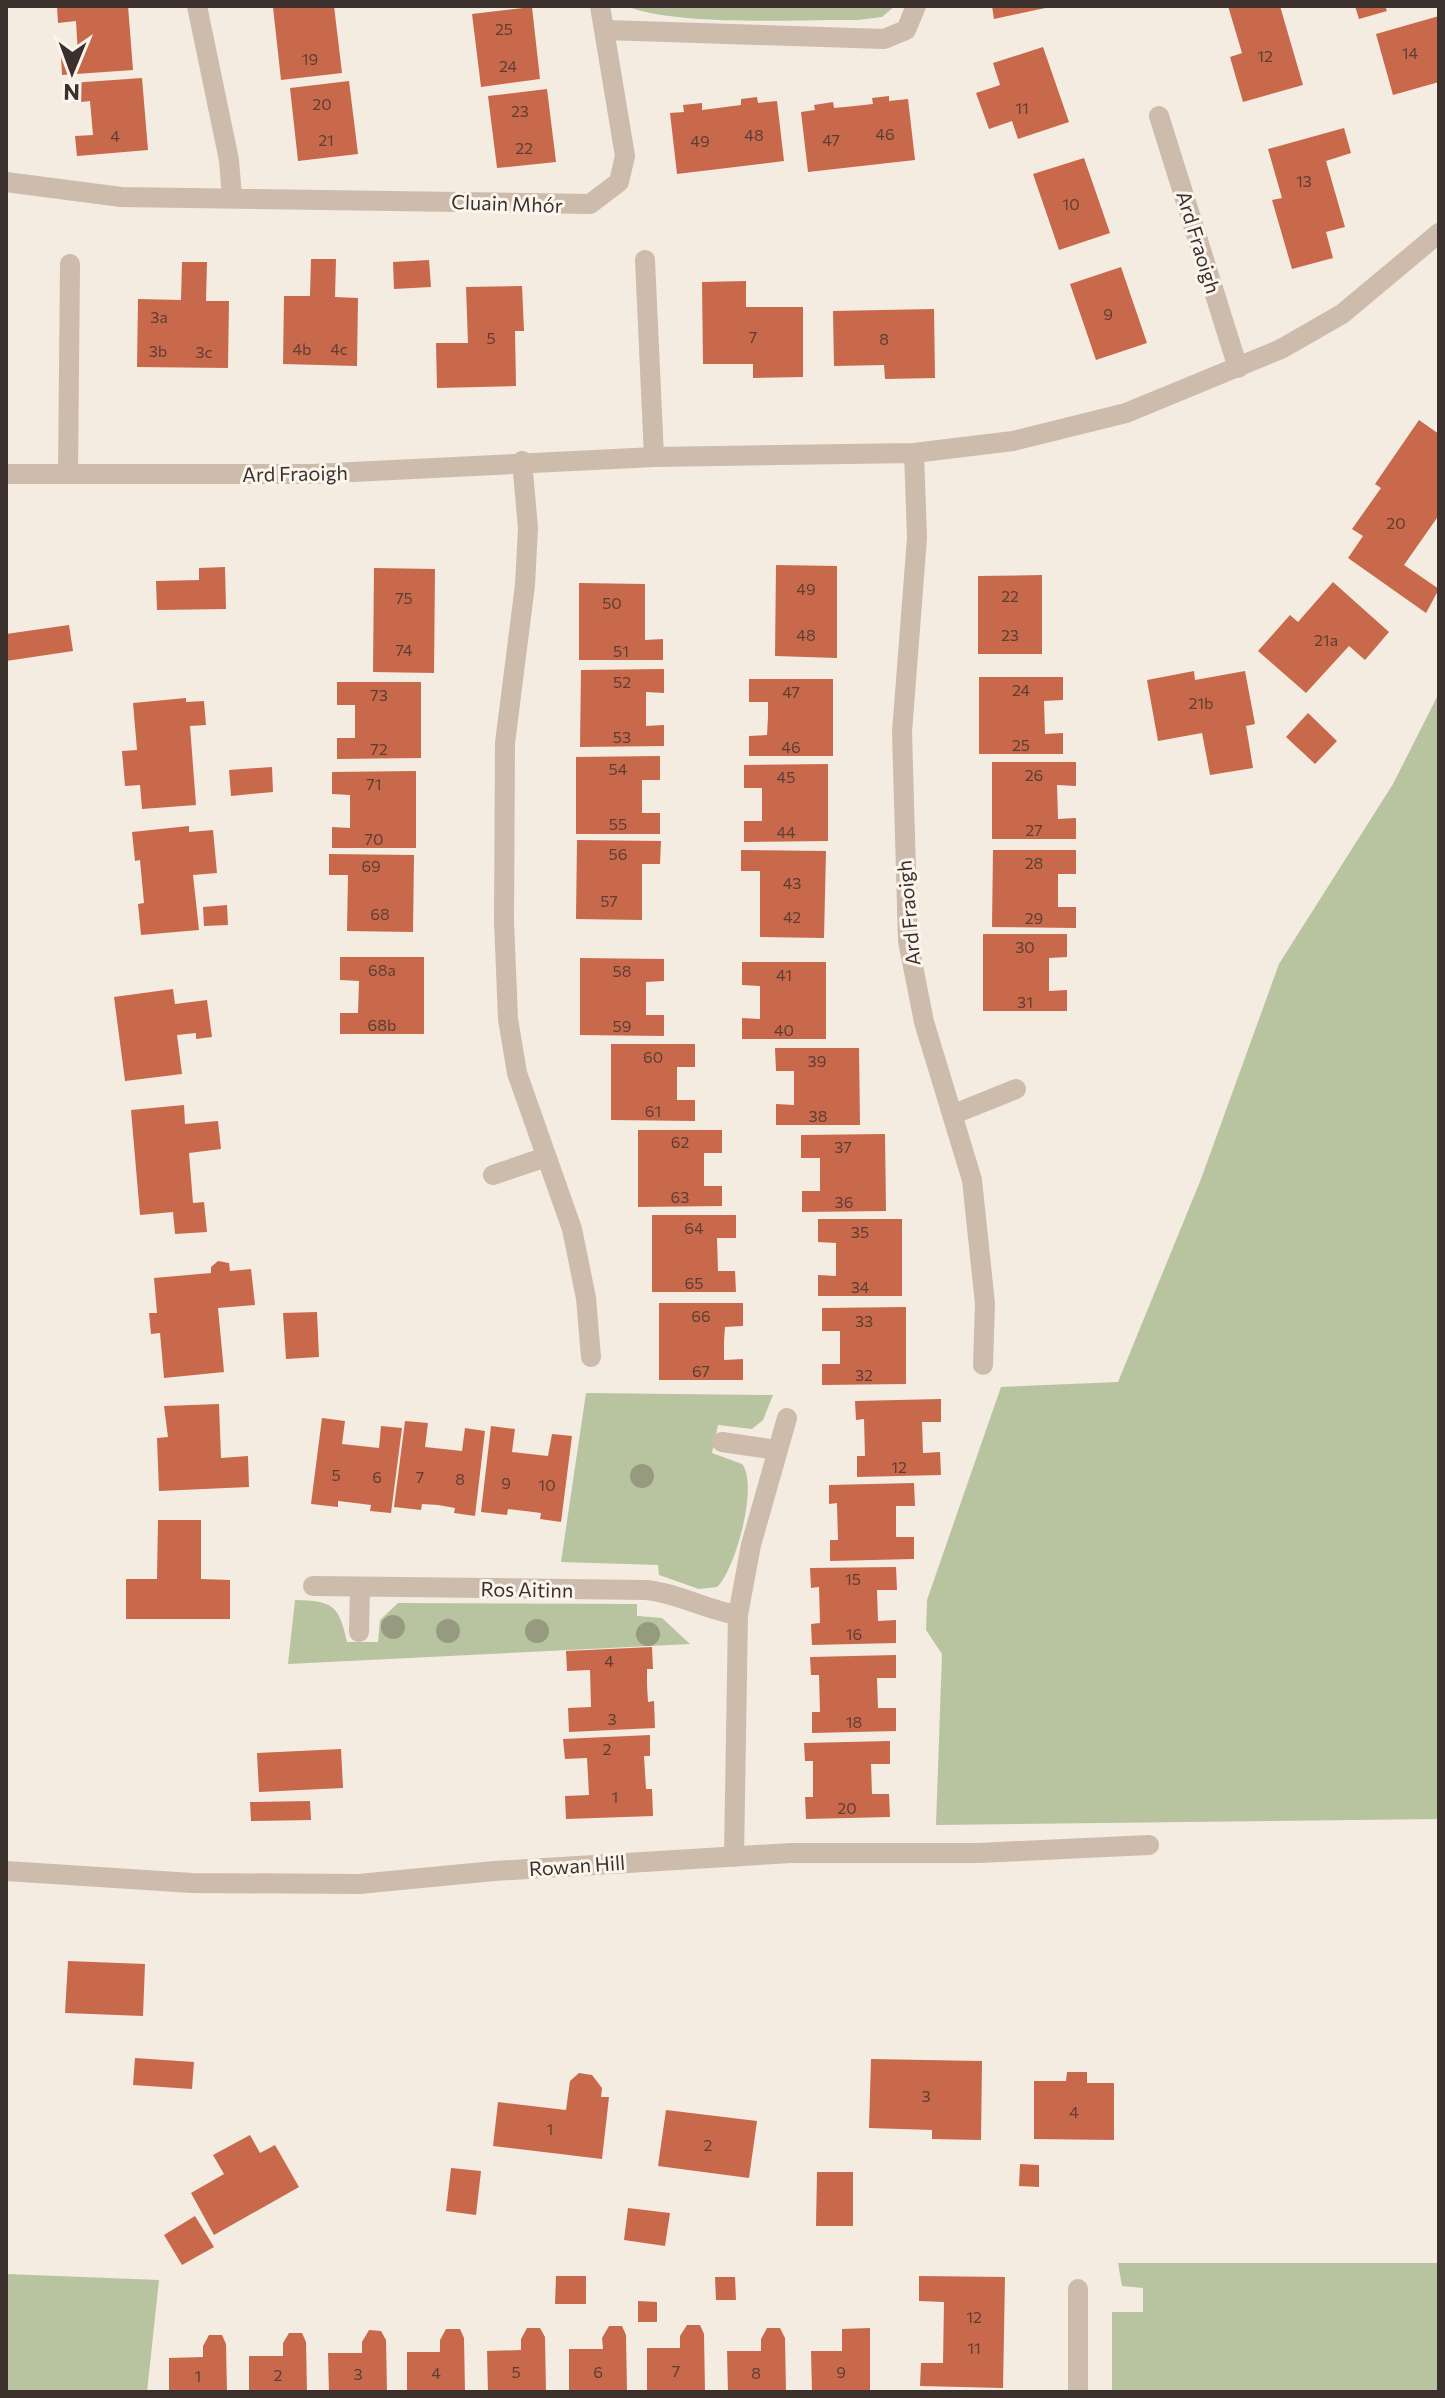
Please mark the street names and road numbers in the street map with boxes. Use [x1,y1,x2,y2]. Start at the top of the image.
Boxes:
street label: Ard Fraoigh [1172,188,1226,296]
street label: Cluain Mhór [451,189,563,217]
street label: Ard Fraoigh [242,460,348,486]
street label: Ard Fraoigh [891,859,925,967]
street label: Ros Aitinn [480,1576,574,1602]
street label: Rowan Hill [528,1850,626,1880]

